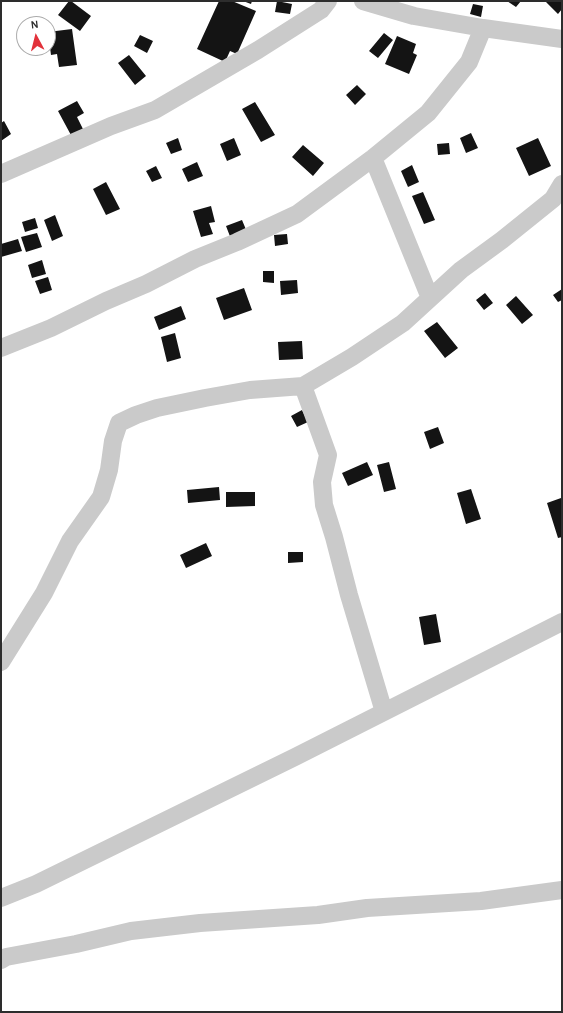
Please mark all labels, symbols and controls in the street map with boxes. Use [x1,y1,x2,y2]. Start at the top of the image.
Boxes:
north arrow [16,16,56,56]
text: N [30,19,39,31]

